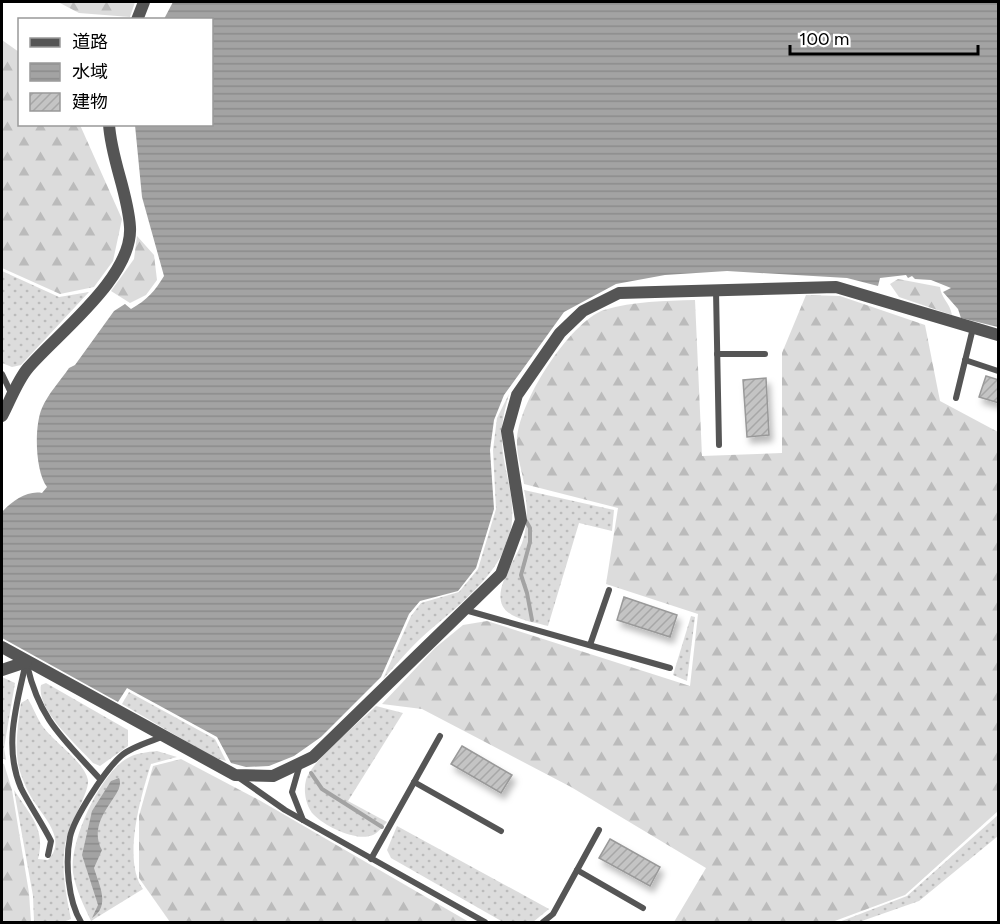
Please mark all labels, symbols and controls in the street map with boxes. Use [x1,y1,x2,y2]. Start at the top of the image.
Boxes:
legend [18,18,213,126]
scale bar [790,18,978,56]
text: 100 m [799,28,849,50]
text: 道路 [72,31,108,53]
text: 水域 [72,61,108,83]
text: 建物 [72,91,108,113]

